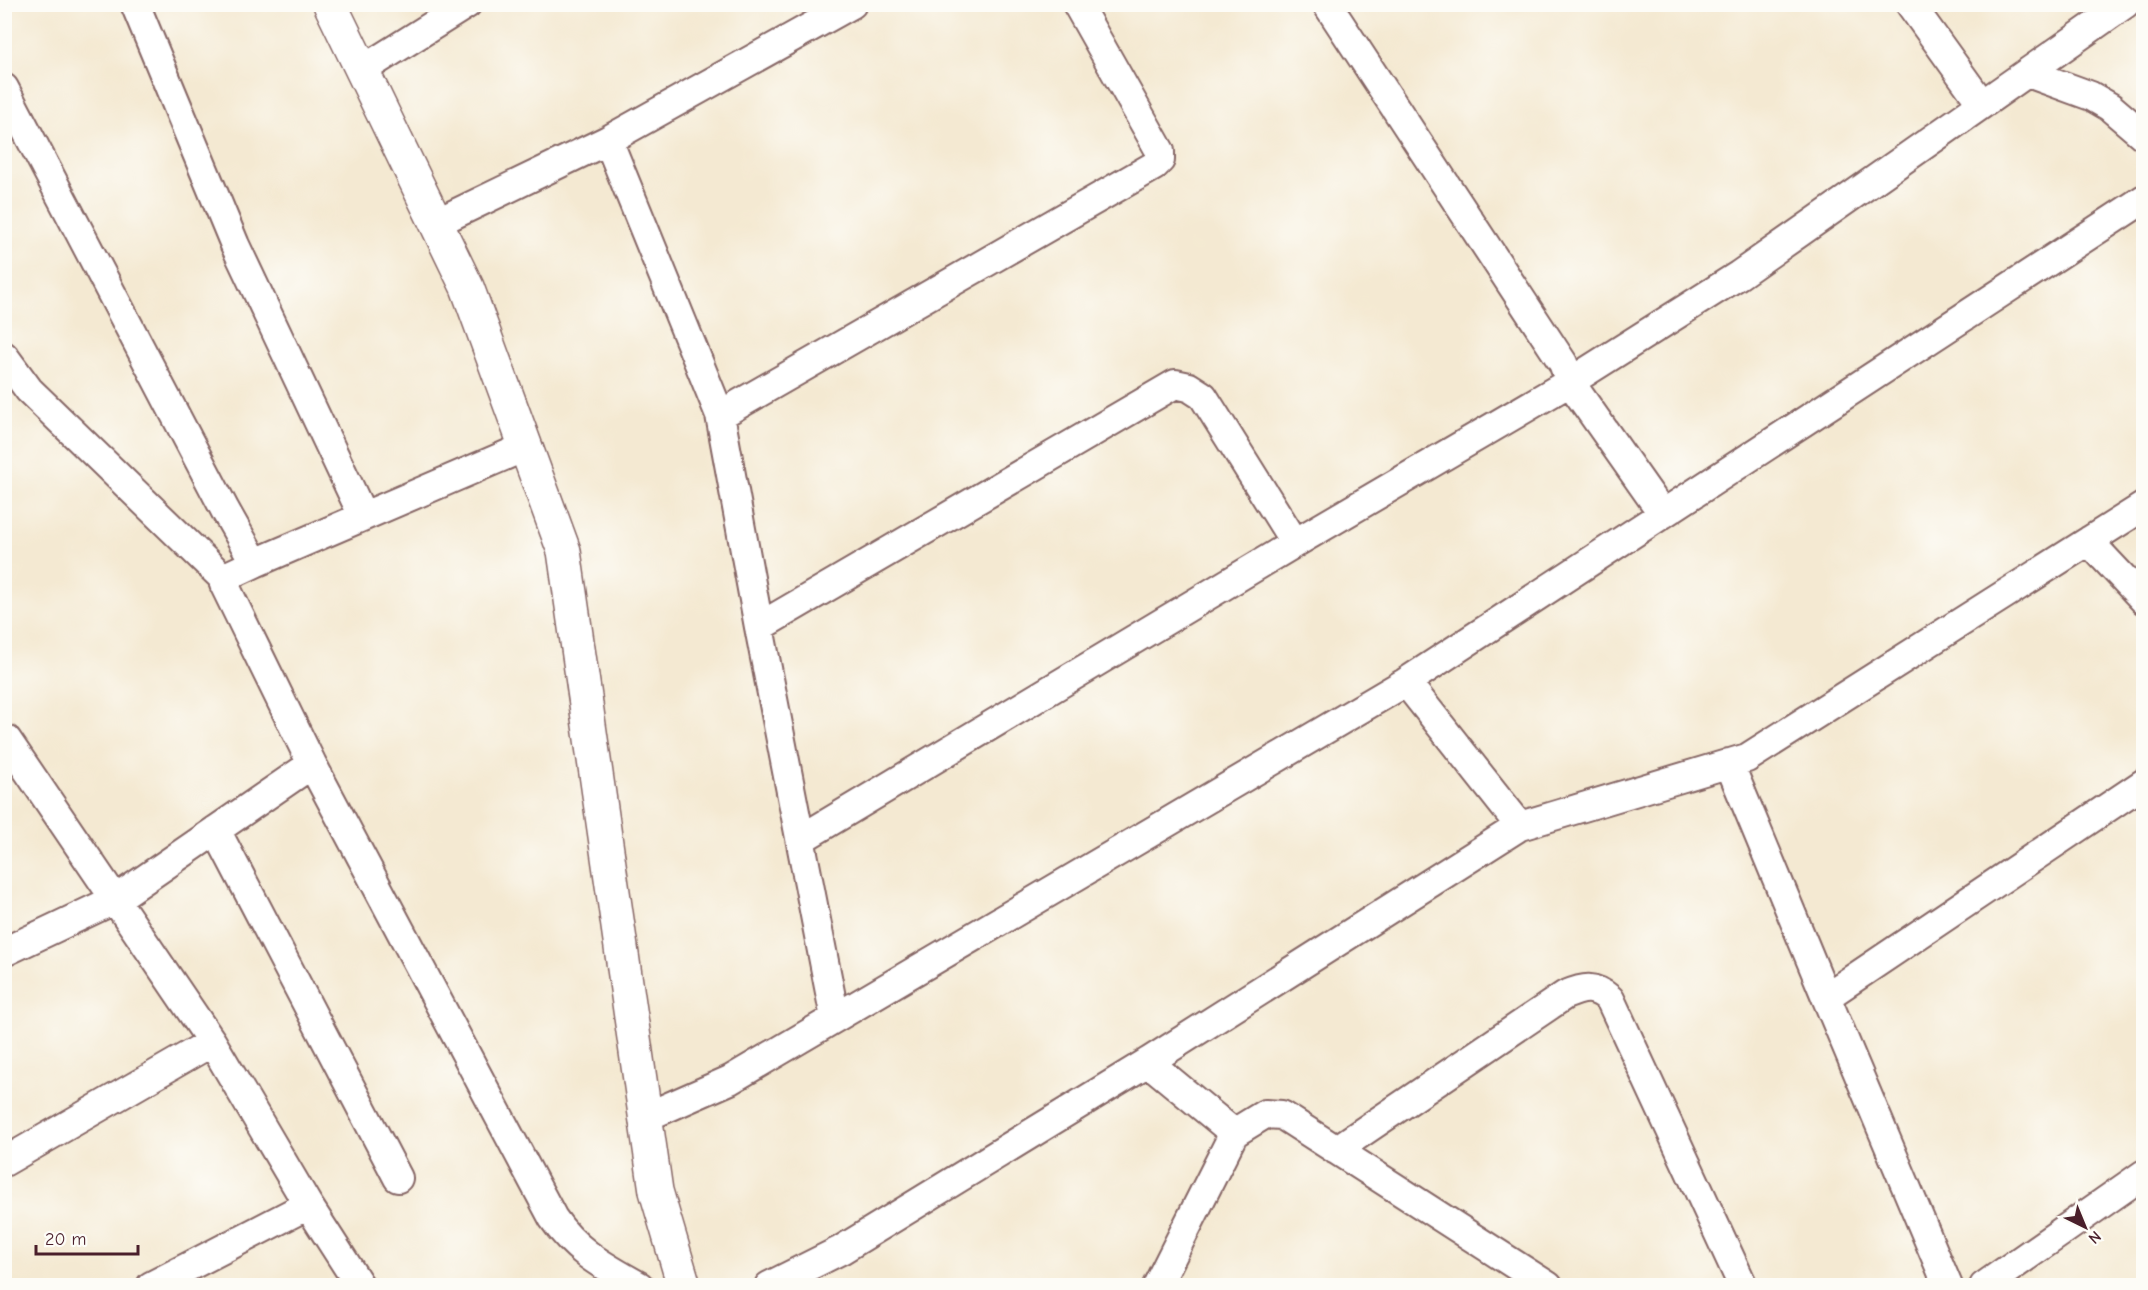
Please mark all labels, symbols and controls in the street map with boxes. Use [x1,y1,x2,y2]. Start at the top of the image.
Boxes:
north arrow [2055,1197,2115,1257]
scale bar [36,1218,138,1256]
text: N [2085,1227,2105,1247]
text: 20 m [45,1229,86,1250]

